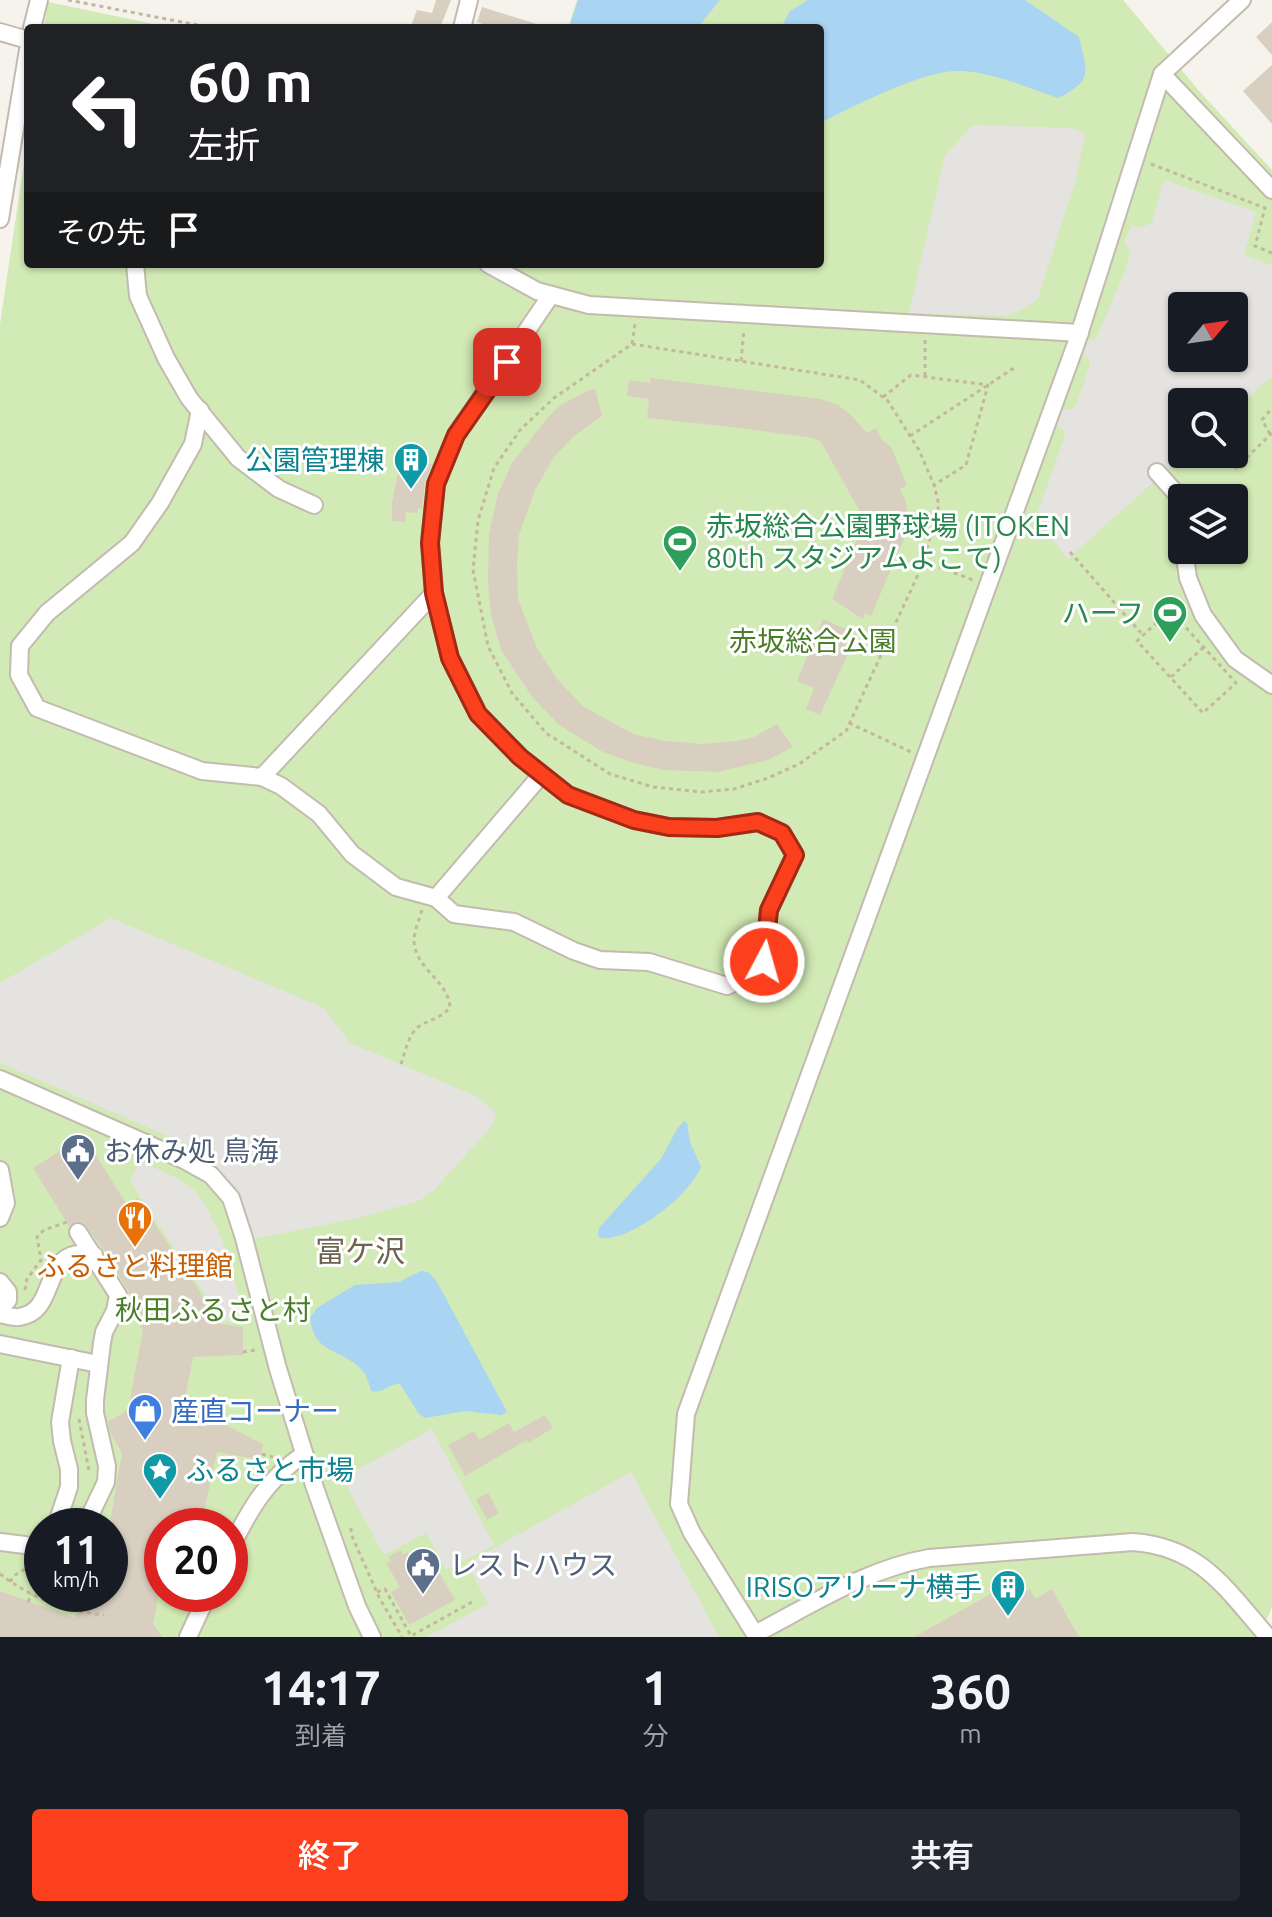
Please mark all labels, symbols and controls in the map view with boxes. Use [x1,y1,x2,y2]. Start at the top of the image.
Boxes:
text: 60 m [188,50,313,113]
icon: left [56,56,160,160]
text: 左折 [188,124,260,165]
icon: arrive [162,208,206,252]
text: その先 [56,215,146,249]
north arrow [1168,292,1248,372]
map controls [1168,292,1248,564]
pin [473,328,541,396]
icon: arrive [485,340,529,384]
button: search [1168,388,1248,468]
building icon: 公園管理棟 [392,441,430,491]
place label: 公園管理棟 [245,444,385,475]
button: layers [1168,484,1248,564]
place label: 赤坂総合公園野球場 (ITOKEN 80th スタジアムよこて) [706,510,1070,574]
sports icon: 赤坂総合公園野球場 (ITOKEN 80th スタジアムよこて) [661,523,699,573]
sports icon: ハーフ [1151,594,1189,644]
place label: ハーフ [1062,597,1144,628]
park label: 赤坂総合公園 [729,625,897,656]
position arrow [722,920,806,1004]
public building icon: お休み処 鳥海 [59,1132,97,1182]
place label: お休み処 鳥海 [104,1135,278,1166]
restaurant icon: ふるさと料理館 [116,1199,154,1249]
district label: 富ケ沢 [315,1234,405,1268]
place label: ふるさと料理館 [37,1250,233,1281]
park label: 秋田ふるさと村 [115,1294,311,1325]
shop icon: 産直コーナー [126,1392,164,1442]
place label: 産直コーナー [171,1395,339,1426]
place icon: ふるさと市場 [141,1451,179,1501]
place label: ふるさと市場 [186,1454,354,1485]
speed limit sign: 20 [144,1508,248,1612]
text: 11 [53,1527,99,1572]
public building icon: レストハウス [404,1546,442,1596]
place label: レストハウス [449,1549,617,1580]
text: km/h [53,1568,99,1591]
building icon: IRISOアリーナ横手 [989,1568,1027,1618]
place label: IRISOアリーナ横手 [746,1571,982,1602]
text: 14:17 [261,1660,381,1714]
text: 1 [642,1660,669,1714]
text: 360 [930,1664,1011,1718]
text: m [959,1719,982,1748]
text: 到着 [295,1721,347,1750]
text: 分 [642,1721,668,1750]
button: 終了 [32,1809,628,1901]
button: 共有 [644,1809,1240,1901]

